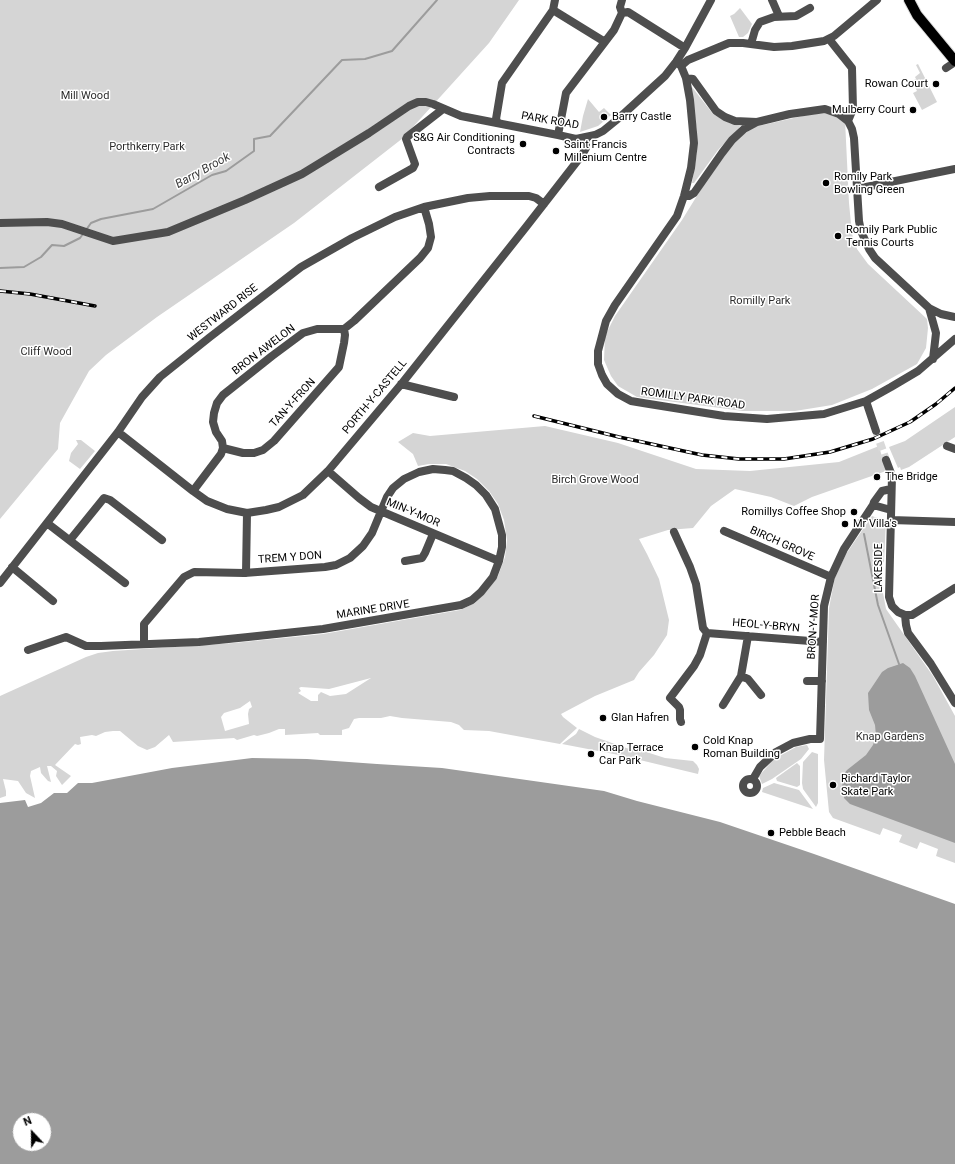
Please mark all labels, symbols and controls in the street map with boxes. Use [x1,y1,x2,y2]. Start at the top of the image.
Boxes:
place label: Rowan Court [865,77,928,91]
marker: Rowan Court [931,79,941,89]
park label: Mill Wood [61,89,109,103]
place label: Mulberry Court [832,103,905,117]
marker: Mulberry Court [908,105,918,115]
street label: PARK ROAD [520,109,580,133]
place label: Barry Castle [612,110,671,124]
marker: Barry Castle [599,112,609,122]
place label: S&G Air Conditioning Contracts [413,131,515,157]
place label: Saint Francis Millenium Centre [564,138,647,164]
marker: S&G Air Conditioning Contracts [518,139,528,149]
park label: Porthkerry Park [109,140,185,154]
marker: Saint Francis Millenium Centre [551,146,561,156]
water label: Barry Brook [173,150,233,192]
place label: Romily Park Bowling Green [834,170,905,196]
marker: Romily Park Bowling Green [821,178,831,188]
place label: Romily Park Public Tennis Courts [846,223,937,249]
marker: Romily Park Public Tennis Courts [833,231,843,241]
street label: WESTWARD RISE [185,282,261,344]
park label: Romilly Park [730,294,790,308]
street label: BRON AWELON [230,322,298,378]
park label: Cliff Wood [20,345,72,359]
street label: PORTH-Y-CASTELL [340,357,410,437]
street label: TAN-Y-FRON [267,376,319,430]
street label: ROMILLY PARK ROAD [640,385,746,413]
place label: The Bridge [885,470,938,484]
marker: The Bridge [872,472,882,482]
park label: Birch Grove Wood [551,473,639,487]
street label: MIN-Y-MOR [384,496,442,530]
place label: Romillys Coffee Shop [741,505,846,519]
marker: Romillys Coffee Shop [849,507,859,517]
place label: Mr Villa's [853,517,897,531]
marker: Mr Villa's [840,519,850,529]
street label: BIRCH GROVE [748,524,816,564]
street label: LAKESIDE [872,543,886,593]
street label: TREM Y DON [258,549,322,567]
street label: BRON-Y-MOR [805,594,823,660]
street label: MARINE DRIVE [336,598,410,622]
street label: HEOL-Y-BRYN [732,616,800,636]
place label: Glan Hafren [611,711,669,725]
marker: Glan Hafren [598,713,608,723]
park label: Knap Gardens [856,730,924,744]
place label: Cold Knap Roman Building [703,734,780,760]
place label: Knap Terrace Car Park [599,741,663,767]
marker: Cold Knap Roman Building [690,742,700,752]
marker: Knap Terrace Car Park [586,749,596,759]
place label: Richard Taylor Skate Park [841,772,911,798]
marker: Richard Taylor Skate Park [828,780,838,790]
place label: Pebble Beach [779,826,846,840]
marker: Pebble Beach [766,828,776,838]
north arrow [12,1112,52,1152]
text: N [22,1114,34,1129]

